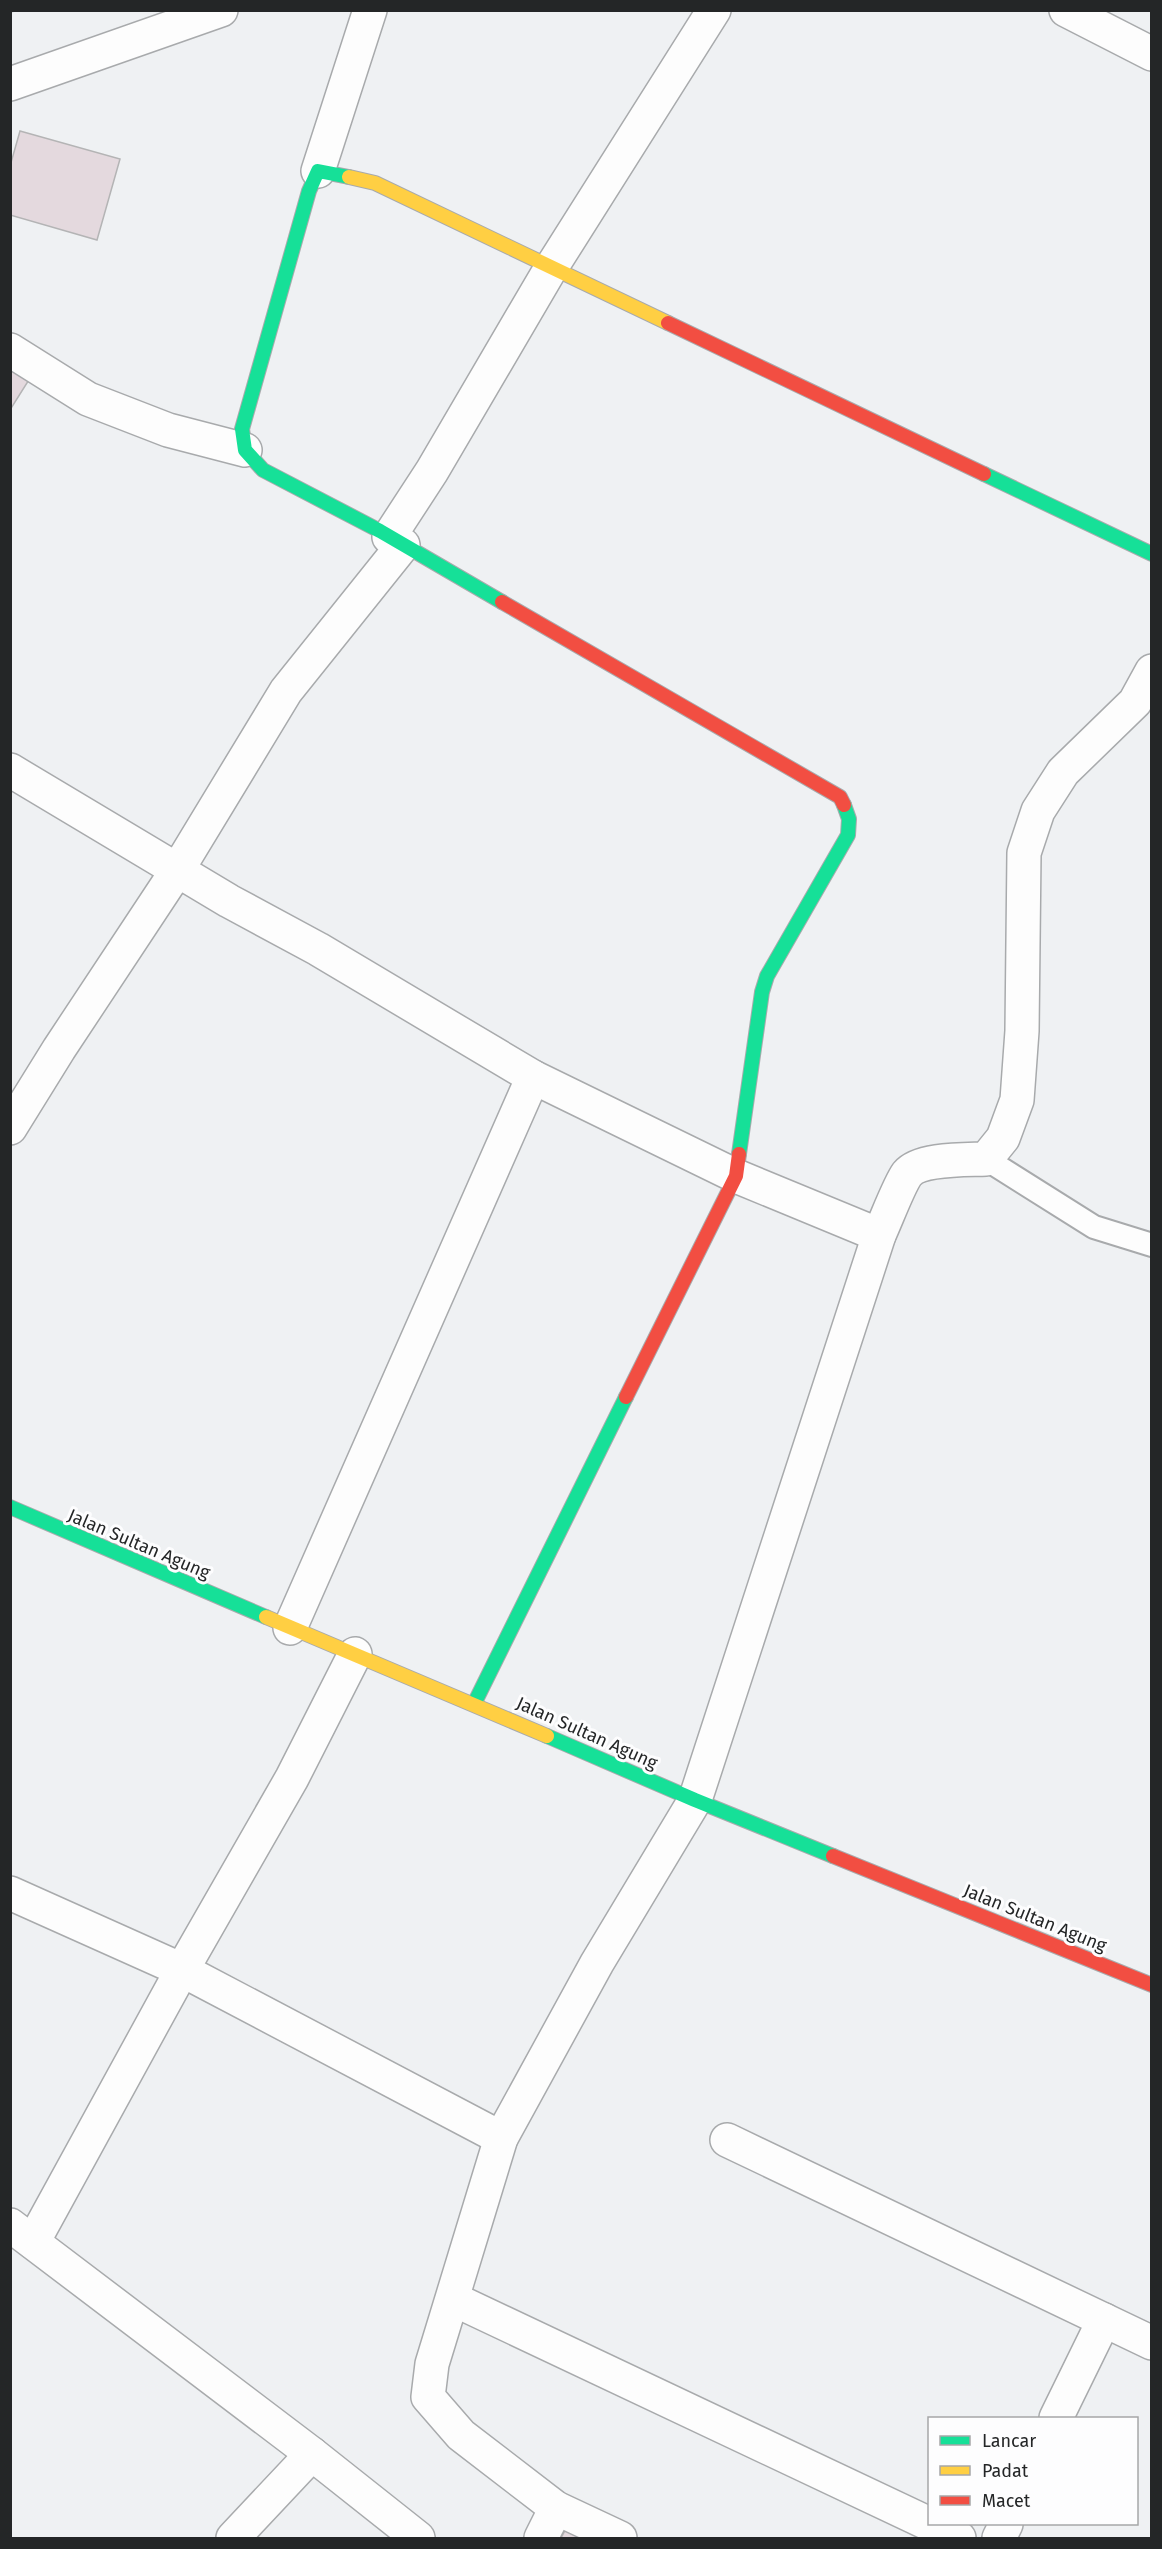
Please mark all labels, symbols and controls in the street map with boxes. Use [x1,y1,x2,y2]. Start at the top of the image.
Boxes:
street label: Jalan Sultan Agung [65,1504,214,1584]
street label: Jalan Sultan Agung [513,1692,662,1774]
street label: Jalan Sultan Agung [960,1879,1110,1957]
legend [928,2417,1138,2525]
text: Lancar [982,2430,1036,2452]
text: Padat [982,2460,1029,2482]
text: Macet [982,2490,1031,2512]

